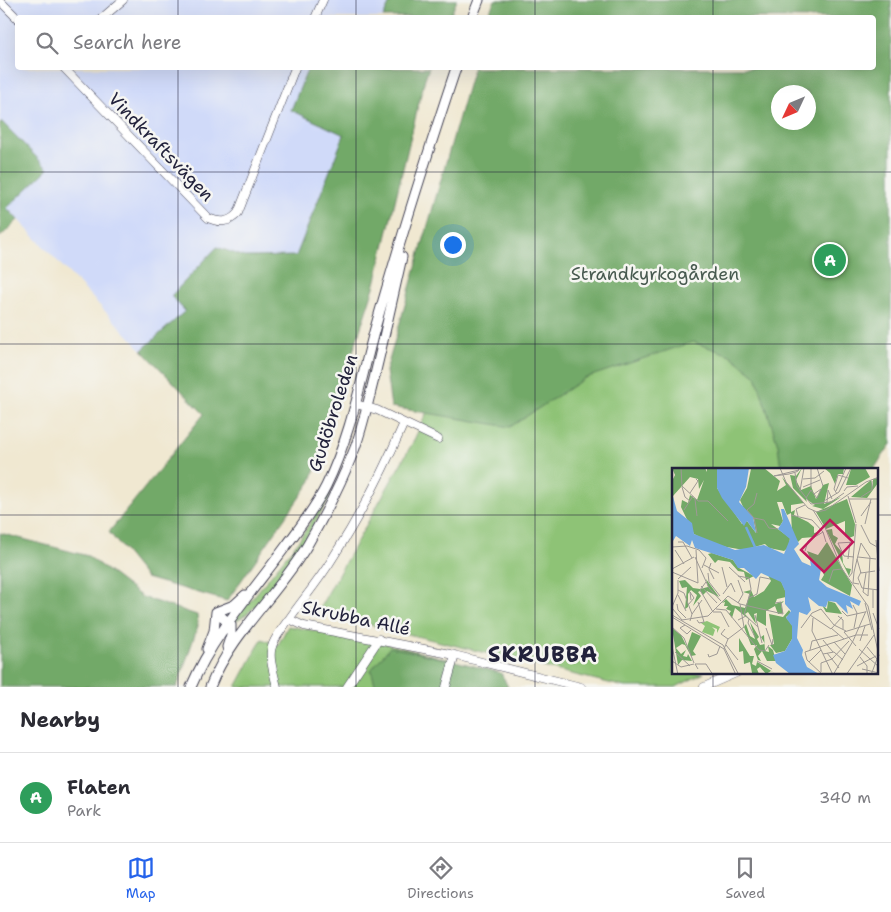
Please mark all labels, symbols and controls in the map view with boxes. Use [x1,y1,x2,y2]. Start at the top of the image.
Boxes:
search box [15,15,876,70]
icon: search [33,29,61,57]
text: Search here [73,30,182,55]
north arrow [771,85,816,130]
street label: Vindkraftsvägen [103,87,219,207]
your location [440,232,466,258]
pin: A [814,241,846,279]
park label: Strandkyrkogården [571,262,739,286]
street label: Gudöbroleden [303,351,363,475]
inset map [672,468,878,674]
street label: Skrubba Allé [299,595,413,641]
district label: SKRUBBA [488,640,598,669]
text: Nearby [20,706,100,734]
text: Flaten [67,775,130,800]
text: A [30,787,42,808]
text: 340 m [819,787,871,808]
text: Park [67,800,101,821]
tab: Map [126,854,156,902]
tab: Directions [407,854,474,902]
tab: Saved [726,854,765,902]

